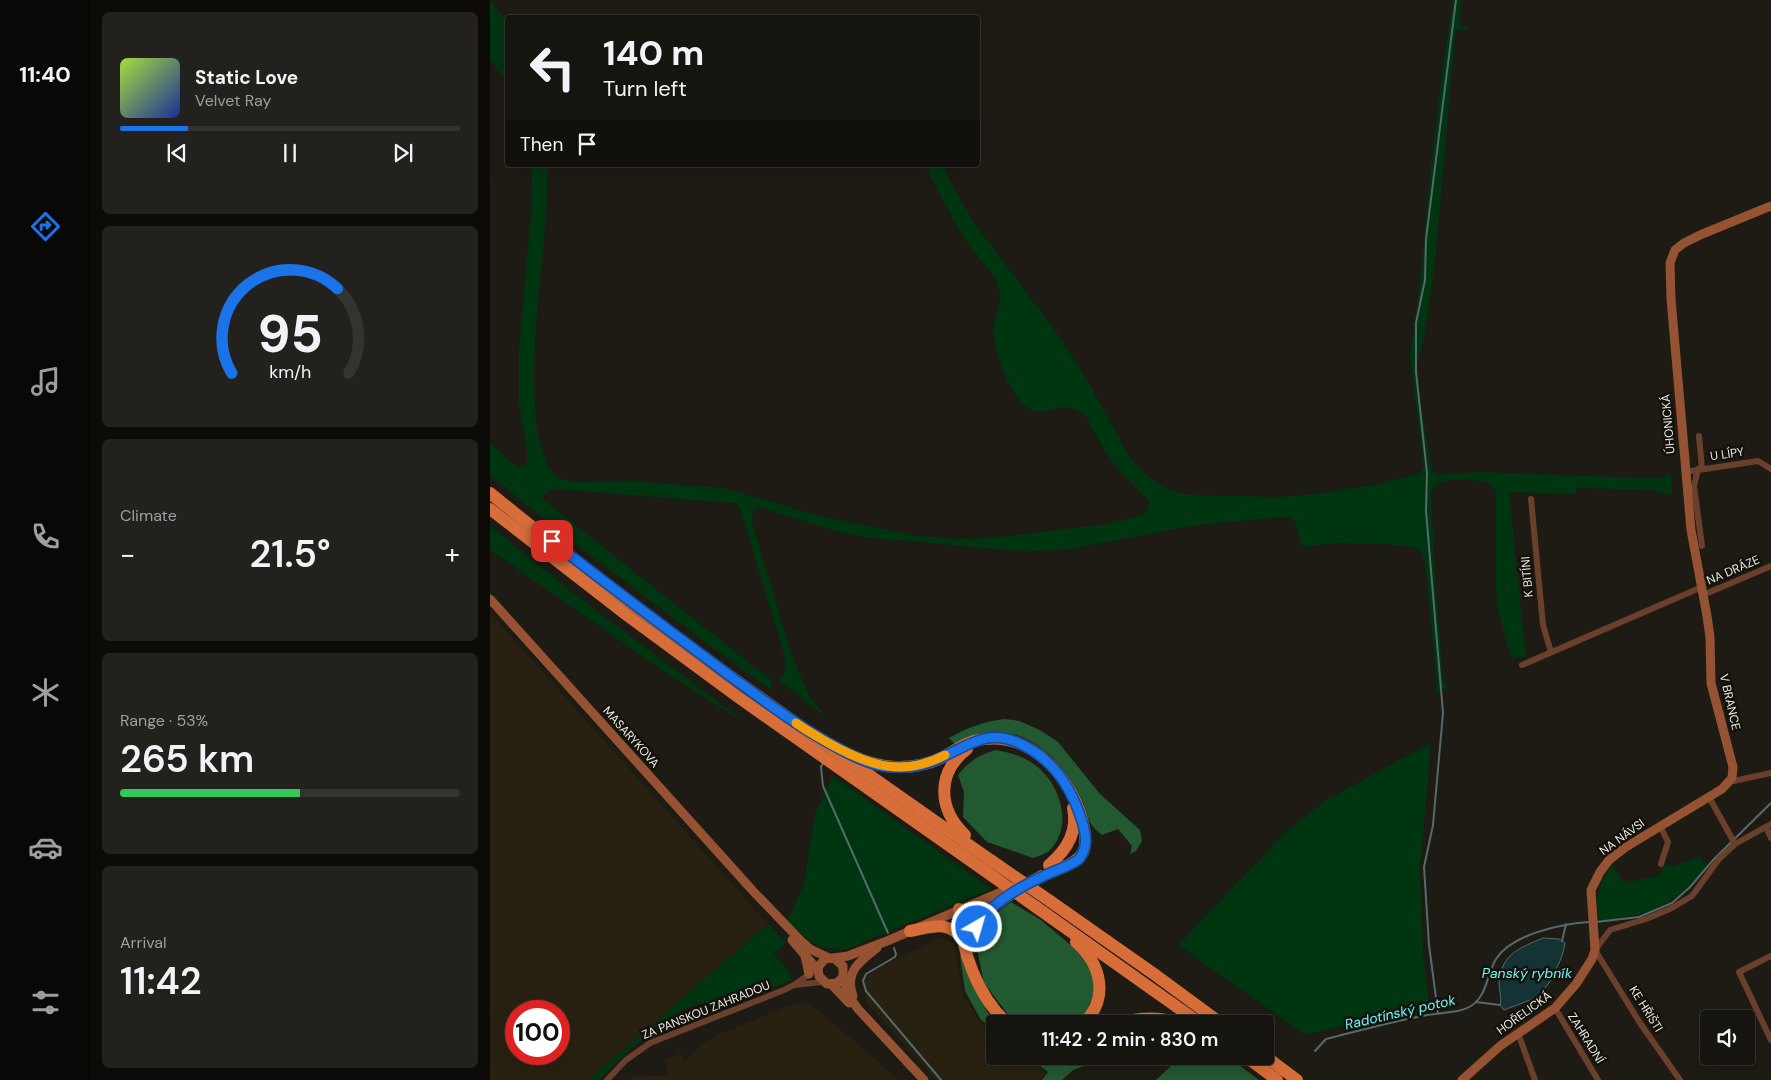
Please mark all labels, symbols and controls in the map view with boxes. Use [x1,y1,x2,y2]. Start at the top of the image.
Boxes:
text: 140 m [603,30,704,76]
icon: left [520,35,585,100]
text: 11:40 [19,60,71,89]
text: Static Love [195,65,298,90]
text: Turn left [603,74,687,103]
text: Velvet Ray [195,90,271,111]
icon: arrive [573,130,601,158]
text: Then [520,132,563,157]
icon: previous [163,139,191,167]
icon: pause [276,139,304,167]
icon: next [389,139,417,167]
icon: directions [28,209,63,244]
text: 95 [257,300,323,368]
text: km/h [269,360,311,384]
icon: music [28,364,63,399]
street label: ÚHONICKÁ [1657,393,1679,455]
street label: U LÍPY [1709,444,1745,464]
text: Climate [120,505,177,526]
icon: phone [28,519,63,554]
pin [531,520,573,562]
icon: arrive [538,527,566,555]
text: 21.5° [249,529,331,579]
text: − [120,536,135,573]
text: + [445,536,460,573]
street label: NA DRÁZE [1704,552,1762,588]
street label: K BITÍNI [1517,556,1537,598]
street label: V BRANCE [1716,672,1744,732]
icon: climate [28,675,63,710]
street label: MASARYKOVA [599,703,663,771]
text: Range · 53% [120,710,208,731]
text: 265 km [120,734,254,784]
street label: NA NÁVSI [1596,815,1648,859]
icon: car [28,830,63,865]
position arrow [950,900,1002,952]
text: Arrival [120,932,167,953]
text: 11:42 [120,956,202,1006]
water label: Panský rybník [1482,964,1573,982]
street label: ZA PANSKOU ZAHRADOU [640,977,773,1043]
street label: KE HŘIŠTI [1626,983,1666,1035]
icon: filters [28,985,63,1020]
street label: HOŘELICKÁ [1493,988,1555,1038]
water label: Radotínský potok [1343,990,1458,1033]
speed limit sign: 100 [505,1000,570,1065]
street label: ZAHRADNÍ [1564,1010,1608,1067]
map controls [1700,1010,1755,1065]
button: sound [1700,1010,1755,1065]
text: 11:42 · 2 min · 830 m [1042,1027,1218,1052]

